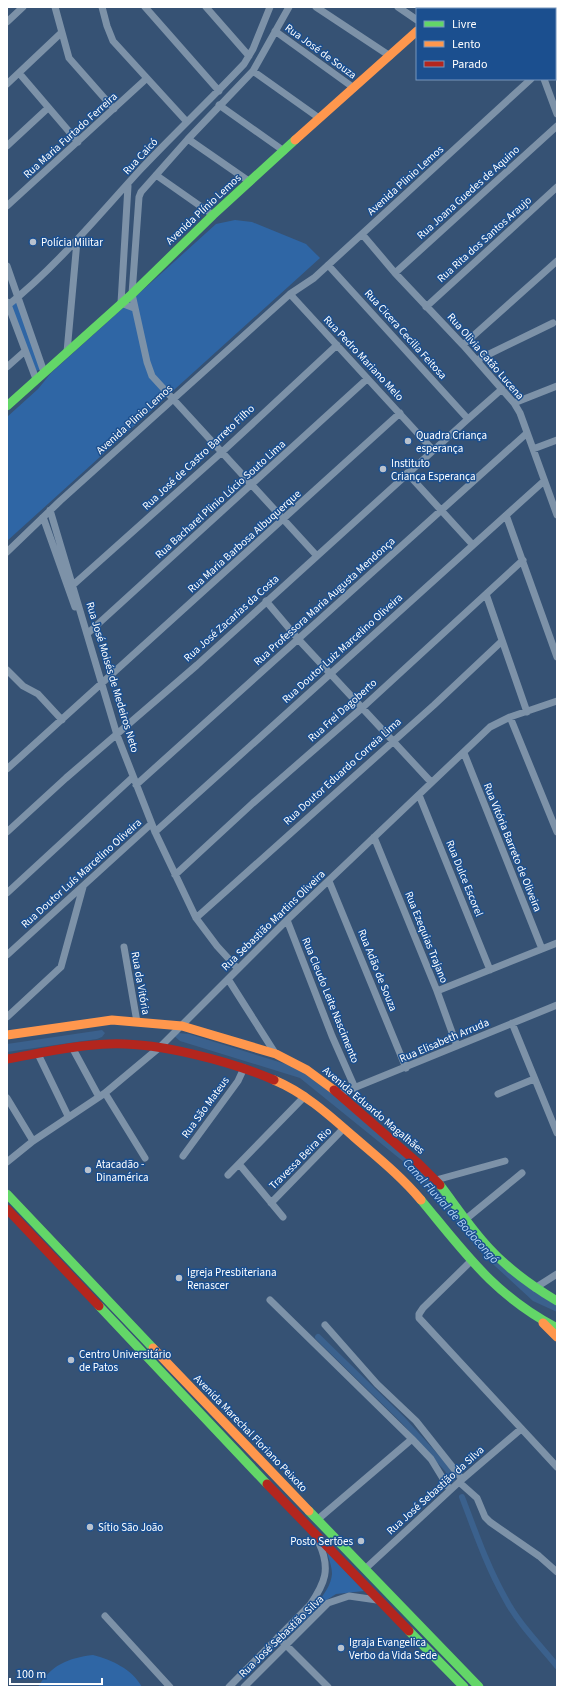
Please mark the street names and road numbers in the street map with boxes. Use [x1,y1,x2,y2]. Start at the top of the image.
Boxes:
street label: Rua José de Souza [282,20,360,82]
street label: Rua Maria Furtado Ferreira [20,89,121,182]
street label: Rua Caicó [119,135,161,178]
street label: Avenida Plinio Lemos [364,142,447,219]
street label: Rua Joana Guedes de Aquino [414,142,523,243]
street label: Avenida Plínio Lemos [162,170,245,248]
street label: Rua Rita dos Santos Araujo [434,193,535,286]
street label: Rua Cicera Cecilia Feitosa [361,286,450,383]
street label: Rua Olivia Catão Lucena [444,310,527,403]
street label: Rua Pedro Mariano Melo [320,312,407,404]
street label: Avenida Plinio Lemos [93,381,176,458]
street label: Rua José de Castro Barreto Filho [139,401,258,513]
street label: Rua Bacharel Plinio Lúcio Souto Lima [152,437,289,562]
street label: Rua Maria Barbosa Albuquerque [184,486,305,596]
street label: Rua Professora Maria Augusta Mendonça [250,534,398,669]
street label: Rua José Zacarias da Costa [180,571,282,665]
street label: Rua Doutor Luiz Marcelino Oliveira [279,590,406,707]
street label: Rua José Moisés de Medeiros Neto [82,600,143,754]
street label: Rua Frei Dagoberto [305,675,380,745]
street label: Rua Doutor Eduardo Correia Lima [280,714,405,828]
street label: Rua Vitória Barreto de Oliveira [480,781,545,914]
street label: Rua Doutor Luís Marcelino Oliveira [18,815,145,932]
street label: Rua Dulce Escorel [442,838,487,919]
street label: Rua Sebastião Martins Oliveira [218,867,329,974]
street label: Rua Ezequias Trajano [401,889,452,985]
street label: Rua Adão de Souza [354,927,401,1013]
street label: Rua Cleudo Leite Nascimento [298,935,363,1065]
street label: Rua da Vitória [128,950,153,1016]
street label: Rua Elisabeth Arruda [397,1015,491,1066]
street label: Avenida Eduardo Magalhães [319,1063,428,1158]
street label: Rua São Mateus [178,1073,233,1141]
street label: Travessa Beira Rio [266,1124,335,1193]
street label: Avenida Marechal Floriano Peixoto [190,1371,311,1495]
street label: Rua José Sebastião da Silva [383,1442,487,1538]
street label: Rua José Sebastião Silva [236,1592,327,1681]

